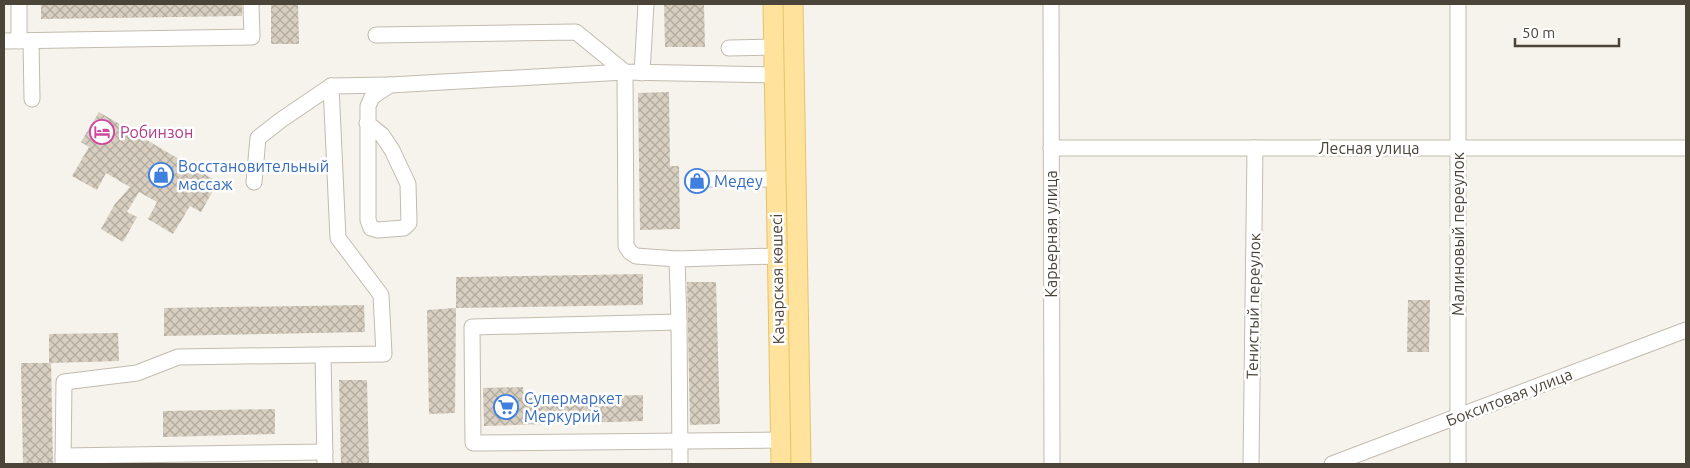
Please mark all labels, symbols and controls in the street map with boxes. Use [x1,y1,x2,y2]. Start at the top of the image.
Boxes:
scale bar [1515,15,1619,47]
text: 50 m [1522,24,1555,41]
hotel icon: Робинзон [89,119,115,145]
place label: Робинзон [120,123,193,141]
street label: Лесная улица [1319,139,1419,157]
street label: Малиновый переулок [1449,152,1467,316]
place label: Восстановительный массаж [178,157,329,193]
shop icon: Восстановительный массаж [148,162,174,188]
shop icon: Медеу [684,168,710,194]
street label: Карьерная улица [1042,170,1060,298]
place label: Медеу [714,172,763,190]
street label: Качарская көшесі [767,214,787,344]
street label: Тенистый переулок [1243,233,1263,379]
street label: Бокситовая улица [1443,365,1575,429]
place label: Супермаркет Меркурий [524,389,622,425]
supermarket icon: Супермаркет Меркурий [493,394,519,420]

